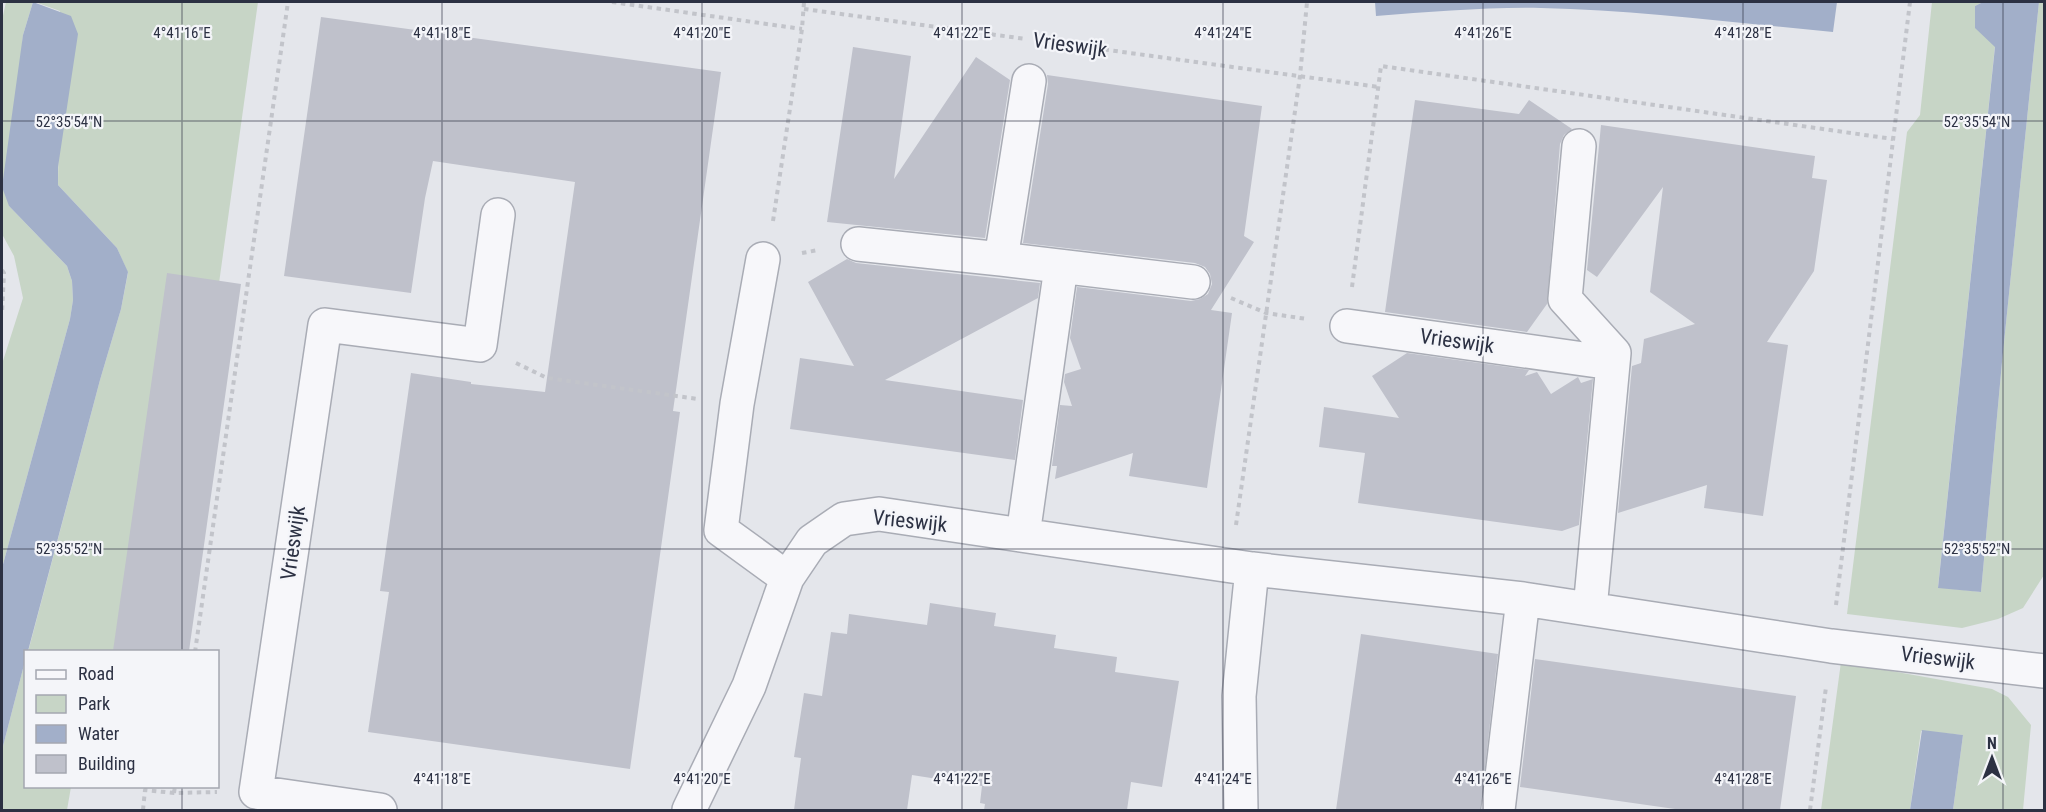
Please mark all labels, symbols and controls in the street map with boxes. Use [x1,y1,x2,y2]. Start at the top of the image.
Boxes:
text: 4°41'16"E [153,24,211,42]
text: 4°41'18"E [413,24,471,42]
text: 4°41'20"E [673,24,731,42]
text: 4°41'22"E [933,24,991,42]
text: 4°41'24"E [1194,24,1252,42]
text: 4°41'26"E [1454,24,1512,42]
text: 4°41'28"E [1714,24,1772,42]
street label: Vrieswijk [1031,28,1109,62]
text: 52°35'54"N [36,113,102,131]
text: 52°35'54"N [1944,113,2010,131]
street label: Vrieswijk [1418,324,1496,358]
street label: Vrieswijk [276,504,310,582]
street label: Vrieswijk [872,505,949,537]
text: 52°35'52"N [36,540,102,558]
text: 52°35'52"N [1944,540,2010,558]
street label: Vrieswijk [1899,642,1977,675]
legend [24,650,219,788]
text: Road [78,663,114,684]
text: Park [78,693,110,714]
text: Water [78,723,120,744]
north arrow [1962,728,2022,788]
text: N [1987,734,1997,753]
text: Building [78,753,135,774]
text: 4°41'18"E [413,770,471,788]
text: 4°41'20"E [673,770,731,788]
text: 4°41'22"E [933,770,991,788]
text: 4°41'24"E [1194,770,1252,788]
text: 4°41'26"E [1454,770,1512,788]
text: 4°41'28"E [1714,770,1772,788]

